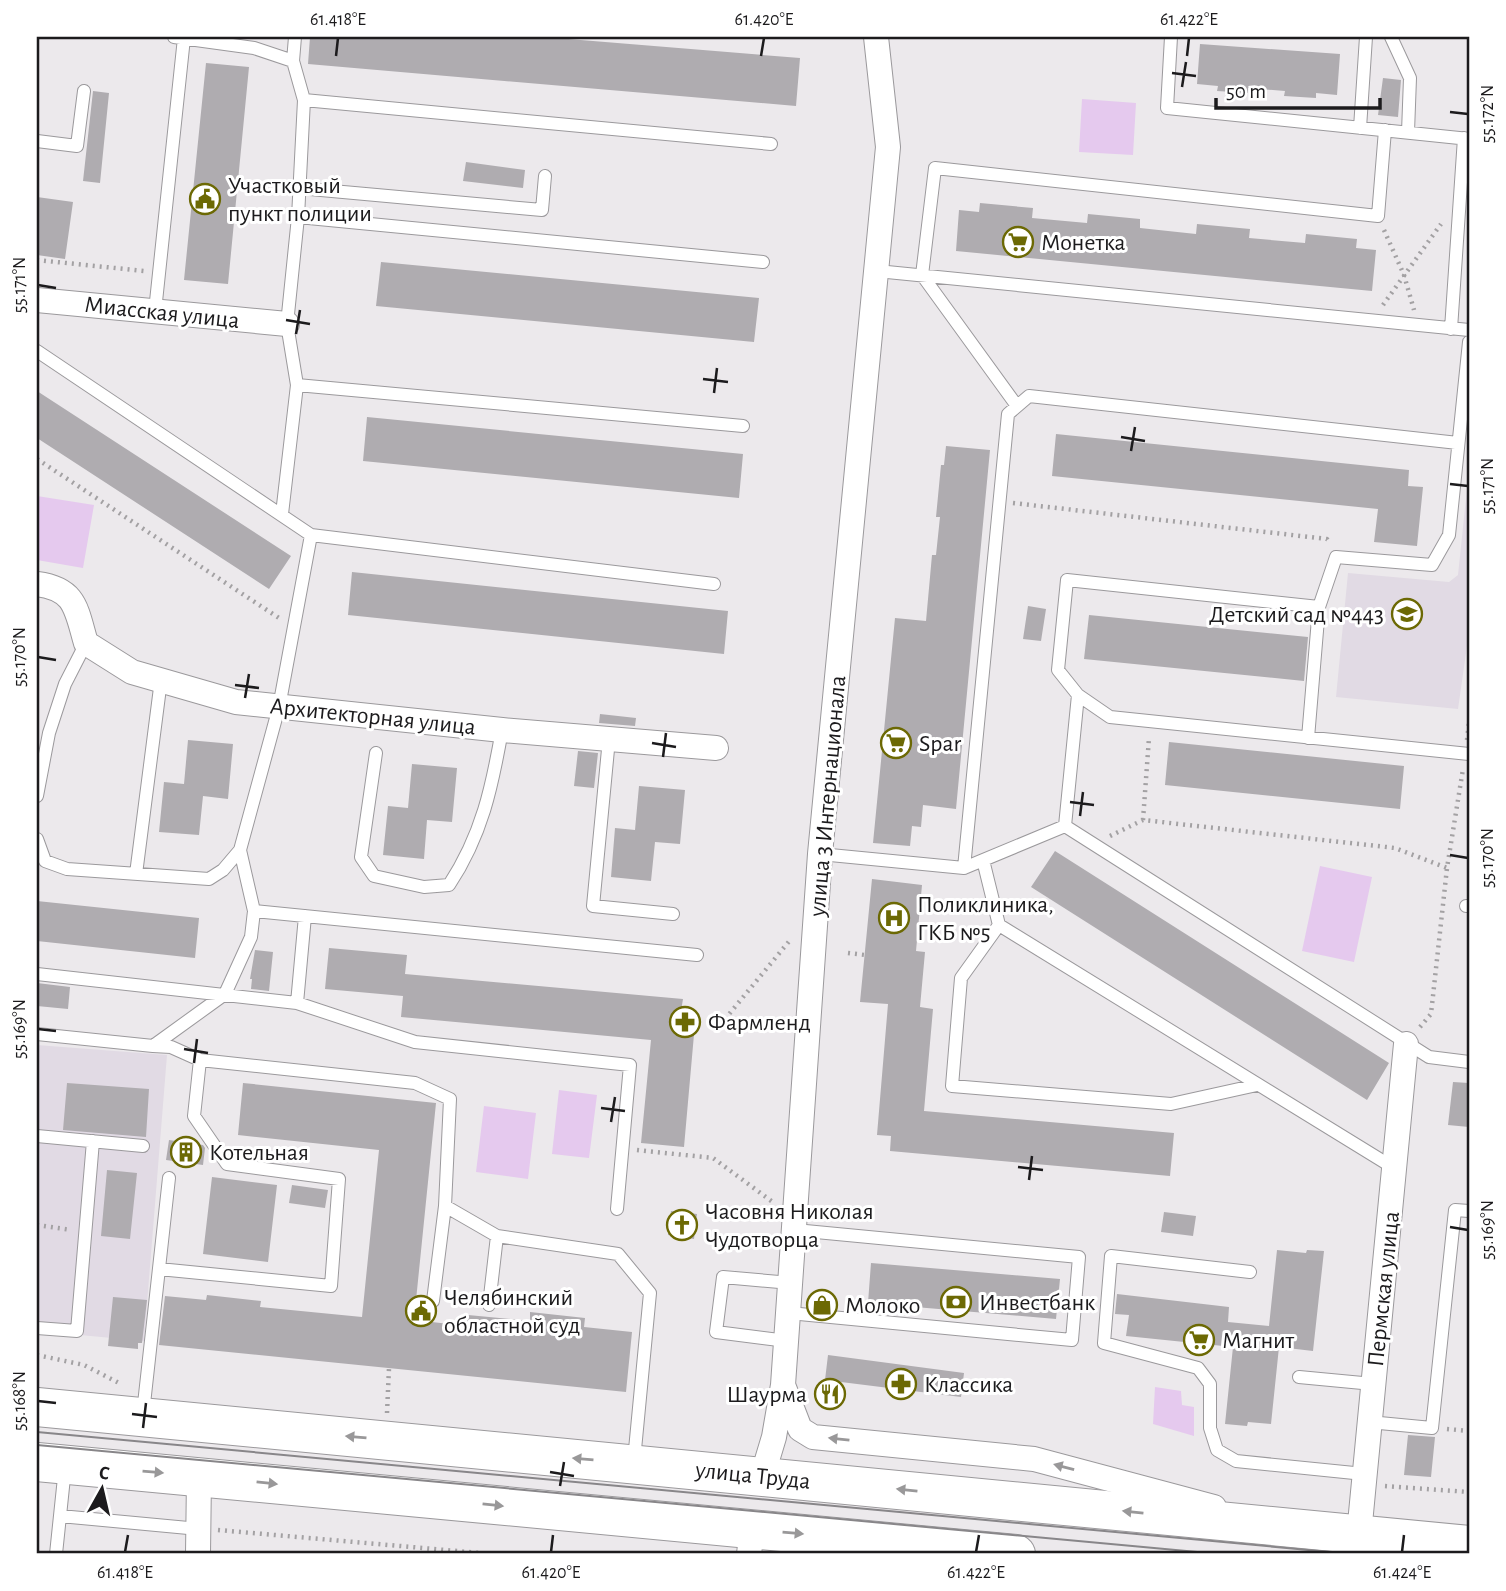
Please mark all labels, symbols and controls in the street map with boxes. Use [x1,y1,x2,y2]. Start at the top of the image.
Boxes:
text: 61.418°E [310,11,366,29]
text: 61.420°E [734,11,794,29]
text: 61.422°E [1160,11,1218,29]
scale bar [1216,66,1380,110]
text: 50 m [1226,81,1266,102]
text: 55.172°N [1479,85,1497,143]
place label: Участковый пункт полиции [228,174,372,226]
public building icon: Участковый пункт полиции [188,182,222,216]
supermarket icon: Монетка [1001,225,1035,259]
place label: Монетка [1041,231,1126,255]
text: 55.171°N [11,257,29,313]
street label: Миасская улица [83,293,241,333]
text: 55.171°N [1479,458,1497,514]
school or university icon: Детский сад №443 [1390,597,1424,631]
place label: Детский сад №443 [1209,603,1384,627]
text: 55.170°N [11,627,29,687]
street label: улица 3 Интернационала [805,674,850,919]
street label: Архитекторная улица [269,694,477,740]
supermarket icon: Spar [879,726,913,760]
place label: Spar [919,732,961,756]
text: 55.170°N [1479,828,1497,888]
place label: Поликлиника, ГКБ №5 [917,893,1054,945]
hospital icon: Поликлиника, ГКБ №5 [877,901,911,935]
text: 55.169°N [11,999,29,1059]
pharmacy icon: Фармленд [668,1005,702,1039]
place label: Фармленд [708,1011,811,1035]
building icon: Котельная [169,1135,203,1169]
place label: Котельная [209,1141,309,1165]
place label: Часовня Николая Чудотворца [705,1200,874,1252]
text: 55.169°N [1479,1200,1497,1260]
church icon: Часовня Николая Чудотворца [665,1208,699,1242]
street label: Пермская улица [1364,1210,1404,1368]
bank icon: Инвестбанк [939,1285,973,1319]
place label: Челябинский областной суд [444,1286,580,1338]
shop icon: Молоко [805,1288,839,1322]
place label: Инвестбанк [979,1291,1095,1315]
public building icon: Челябинский областной суд [404,1294,438,1328]
place label: Молоко [845,1294,920,1318]
supermarket icon: Магнит [1182,1323,1216,1357]
place label: Магнит [1222,1329,1294,1353]
pharmacy icon: Классика [884,1367,918,1401]
text: 55.168°N [11,1371,29,1431]
place label: Классика [924,1373,1013,1397]
restaurant icon: Шаурма [813,1377,847,1411]
place label: Шаурма [727,1383,807,1407]
one-way arrow [345,1432,367,1443]
one-way arrow [828,1433,850,1444]
one-way arrow [571,1453,593,1464]
north arrow [66,1454,136,1524]
street label: улица Труда [693,1458,812,1494]
one-way arrow [1053,1461,1075,1472]
text: С [98,1464,111,1484]
one-way arrow [143,1467,165,1478]
one-way arrow [256,1478,278,1489]
one-way arrow [895,1485,917,1496]
one-way arrow [482,1500,504,1511]
one-way arrow [1122,1507,1144,1518]
one-way arrow [782,1528,804,1539]
text: 61.418°E [97,1564,153,1582]
text: 61.420°E [521,1564,581,1582]
text: 61.422°E [947,1564,1005,1582]
text: 61.424°E [1373,1564,1431,1582]

